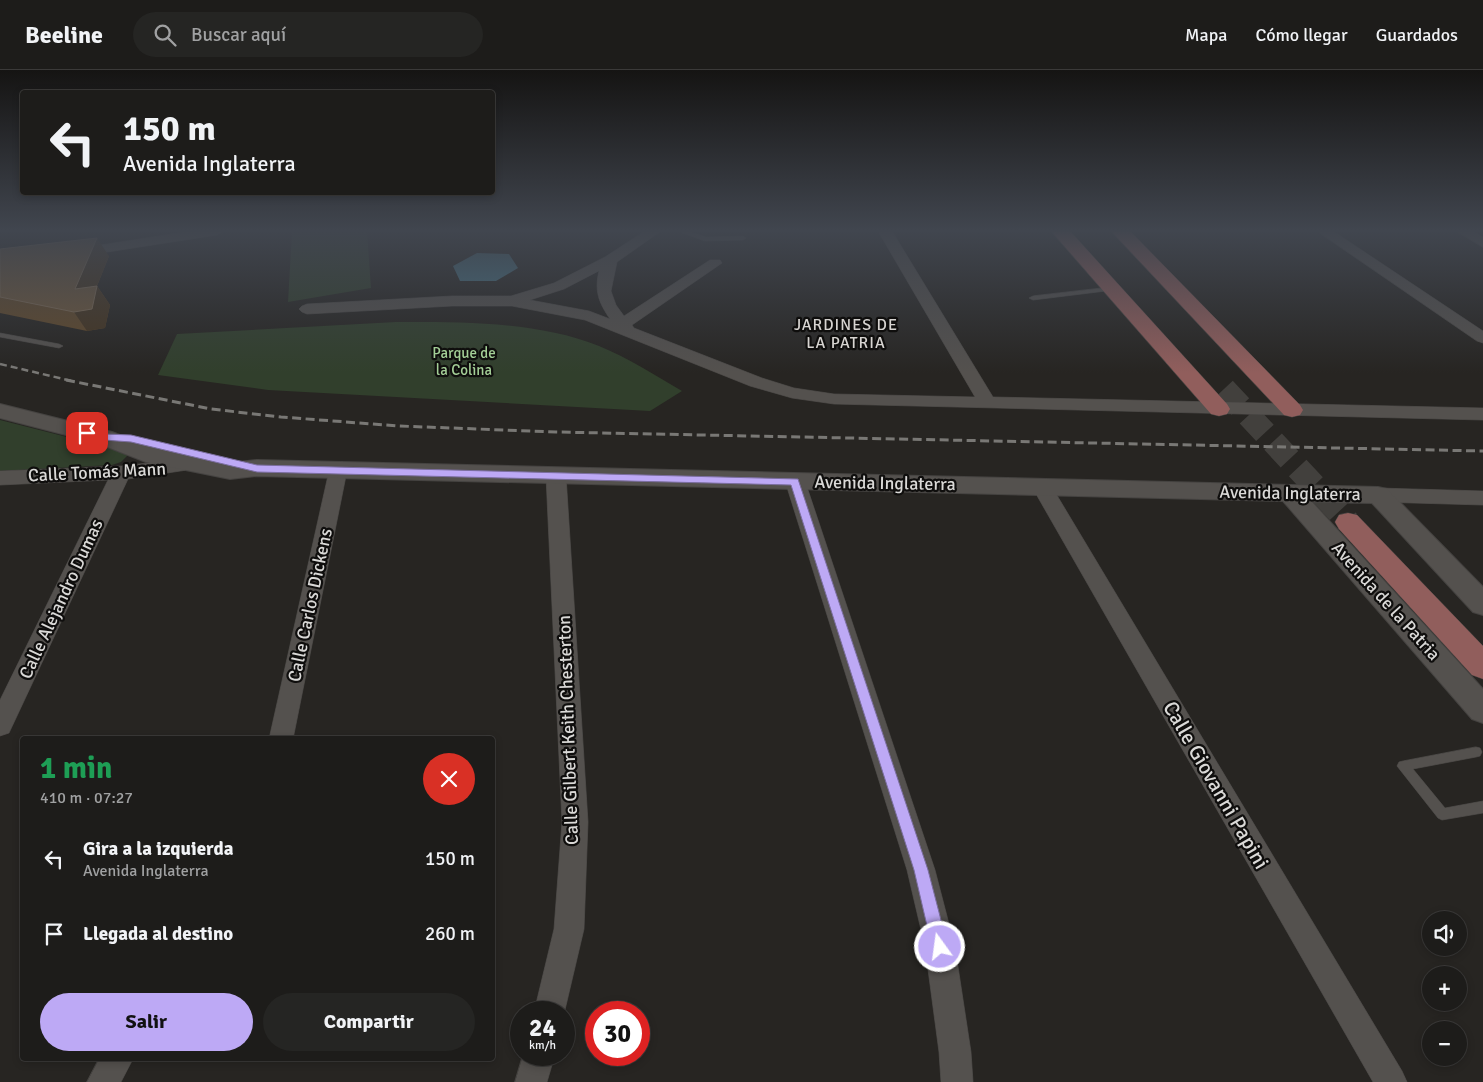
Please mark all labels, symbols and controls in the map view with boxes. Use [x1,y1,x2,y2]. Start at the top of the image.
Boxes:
search box [133,12,483,57]
text: Beeline [25,20,103,50]
icon: search [151,21,179,49]
text: Buscar aquí [191,23,286,47]
text: Mapa [1185,24,1227,46]
text: Cómo llegar [1255,24,1348,46]
text: Guardados [1376,24,1458,46]
text: 150 m [123,107,216,150]
icon: left [40,110,105,175]
text: Avenida Inglaterra [123,150,296,177]
district label: JARDINES DE LA PATRIA [794,315,898,353]
park label: Parque de la Colina [432,344,496,379]
pin [66,412,108,454]
icon: arrive [73,419,101,447]
street label: Calle Tomás Mann [27,457,167,487]
street label: Avenida Inglaterra [814,471,956,495]
street label: Avenida Inglaterra [1219,481,1361,505]
street label: Calle Alejandro Dumas [14,515,108,682]
street label: Calle Carlos Dickens [283,526,337,684]
street label: Avenida de la Patria [1327,537,1445,665]
street label: Calle Gilbert Keith Chesterton [553,615,583,845]
street label: Calle Giovanni Papini [1157,696,1275,874]
text: 1 min [40,750,112,787]
button: close [423,753,475,805]
text: 410 m · 07:27 [40,788,133,808]
text: Gira a la izquierda [83,837,233,861]
icon: left [40,845,68,873]
text: 150 m [425,847,475,871]
text: Avenida Inglaterra [83,861,209,881]
map controls [1422,911,1467,1066]
button: sound [1422,911,1467,956]
icon: arrive [40,920,68,948]
position arrow [913,920,965,972]
text: Llegada al destino [83,922,233,946]
text: 260 m [425,922,475,946]
button: + [1422,966,1467,1011]
button: Salir [40,993,253,1051]
button: Compartir [263,993,475,1051]
speed limit sign: 30 [585,1001,650,1066]
text: 24 [529,1012,556,1043]
button: − [1422,1021,1467,1066]
text: km/h [529,1038,556,1053]

